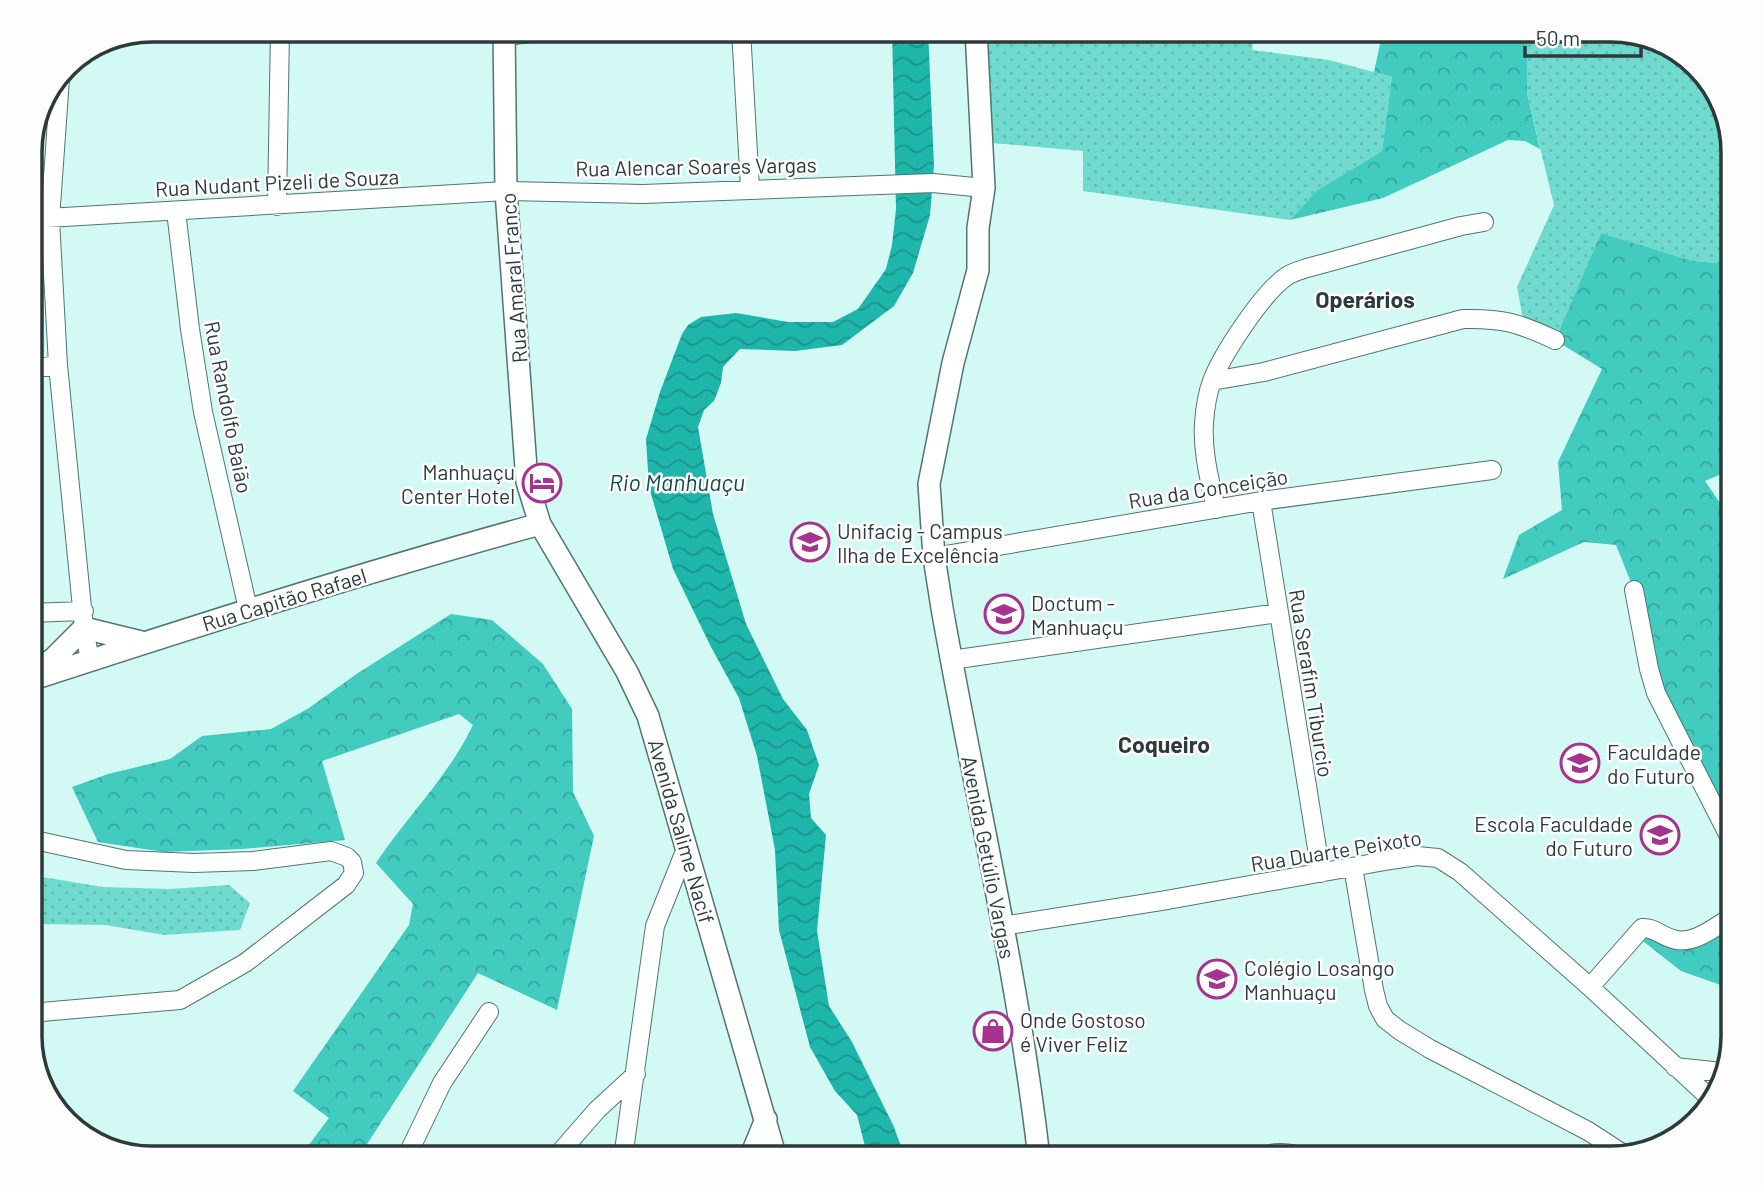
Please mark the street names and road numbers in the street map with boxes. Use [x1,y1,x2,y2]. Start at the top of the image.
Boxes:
street label: Rua Alencar Soares Vargas [575,151,817,181]
street label: Rua Nudant Pizeli de Souza [154,163,400,201]
street label: Rua Amaral Franco [495,192,531,364]
street label: Rua Randolfo Baião [200,319,258,495]
street label: Rua da Conceição [1126,463,1290,513]
street label: Rua Capitão Rafael [199,562,369,636]
street label: Rua Serafim Tiburcio [1285,587,1339,779]
street label: Avenida Salime Nacif [644,736,720,926]
street label: Avenida Getúlio Vargas [957,753,1021,961]
street label: Rua Duarte Peixoto [1249,824,1423,876]

